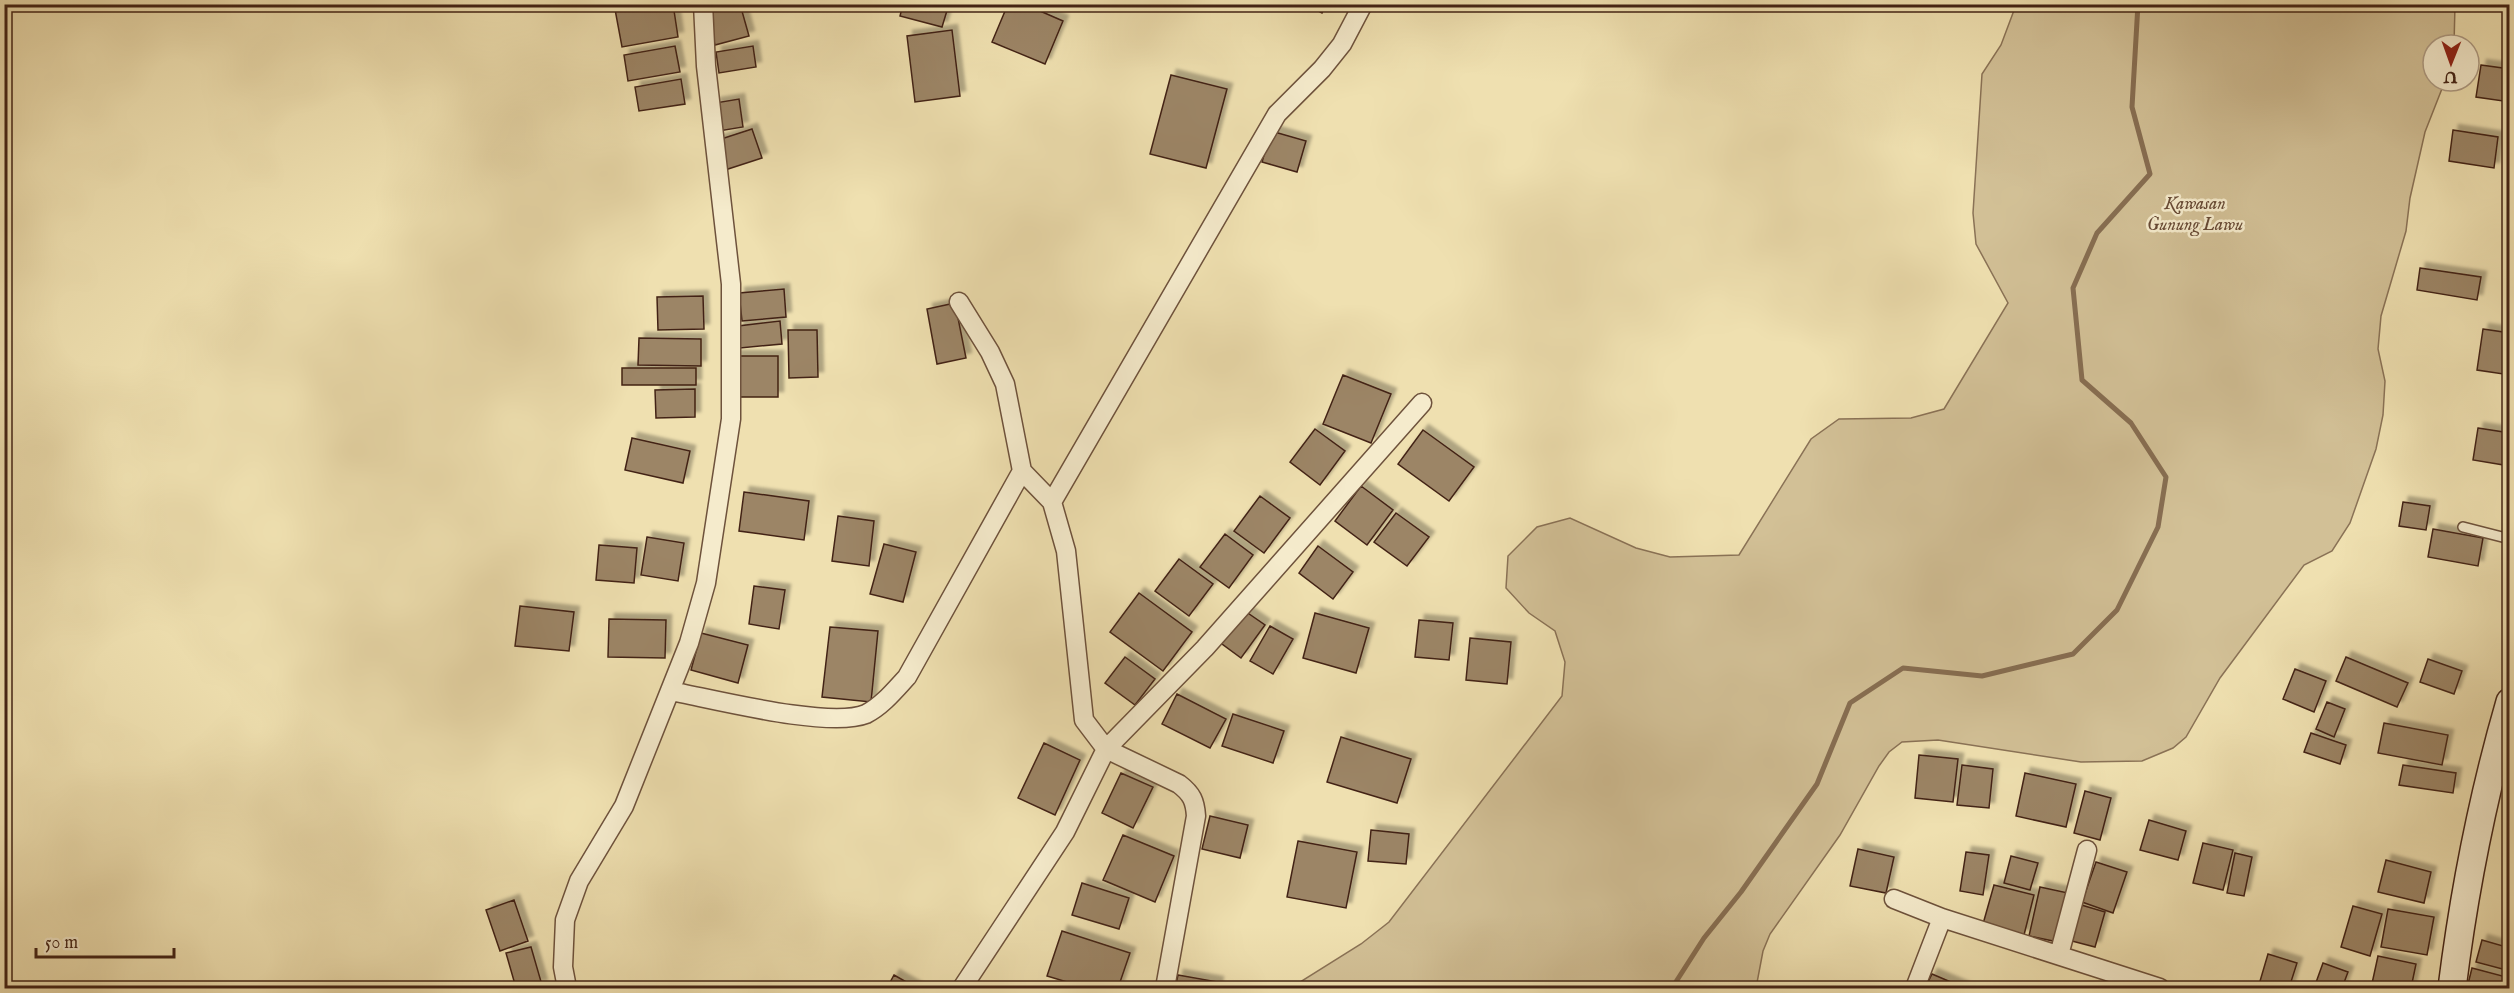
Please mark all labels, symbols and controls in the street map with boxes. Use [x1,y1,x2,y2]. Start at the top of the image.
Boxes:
north arrow [2421,33,2481,93]
text: U [2443,66,2459,86]
park label: Kawasan Gunung Lawu [2147,193,2243,237]
scale bar [36,921,174,959]
text: 50 m [45,932,78,955]

